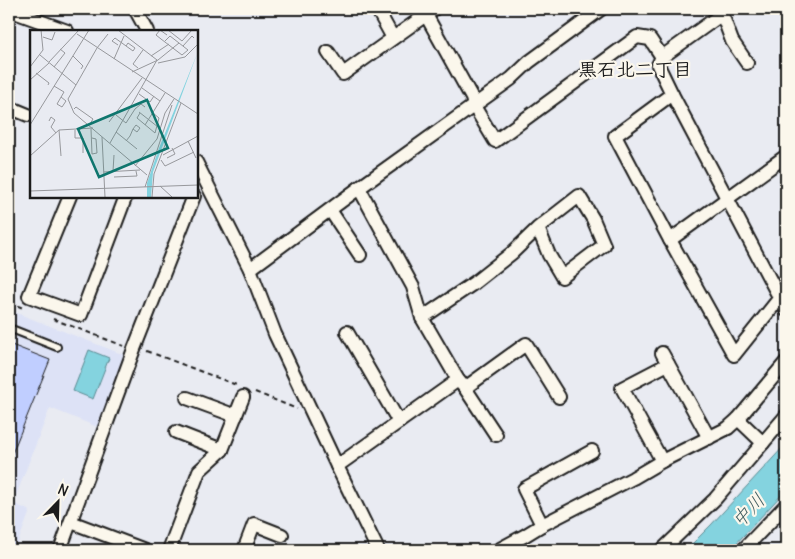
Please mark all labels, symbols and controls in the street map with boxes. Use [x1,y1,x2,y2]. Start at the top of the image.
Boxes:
inset map [30,30,198,198]
district label: 黒石北二丁目 [578,57,692,81]
north arrow [32,476,82,526]
text: N [55,480,71,500]
water label: 中川 [726,488,770,532]

